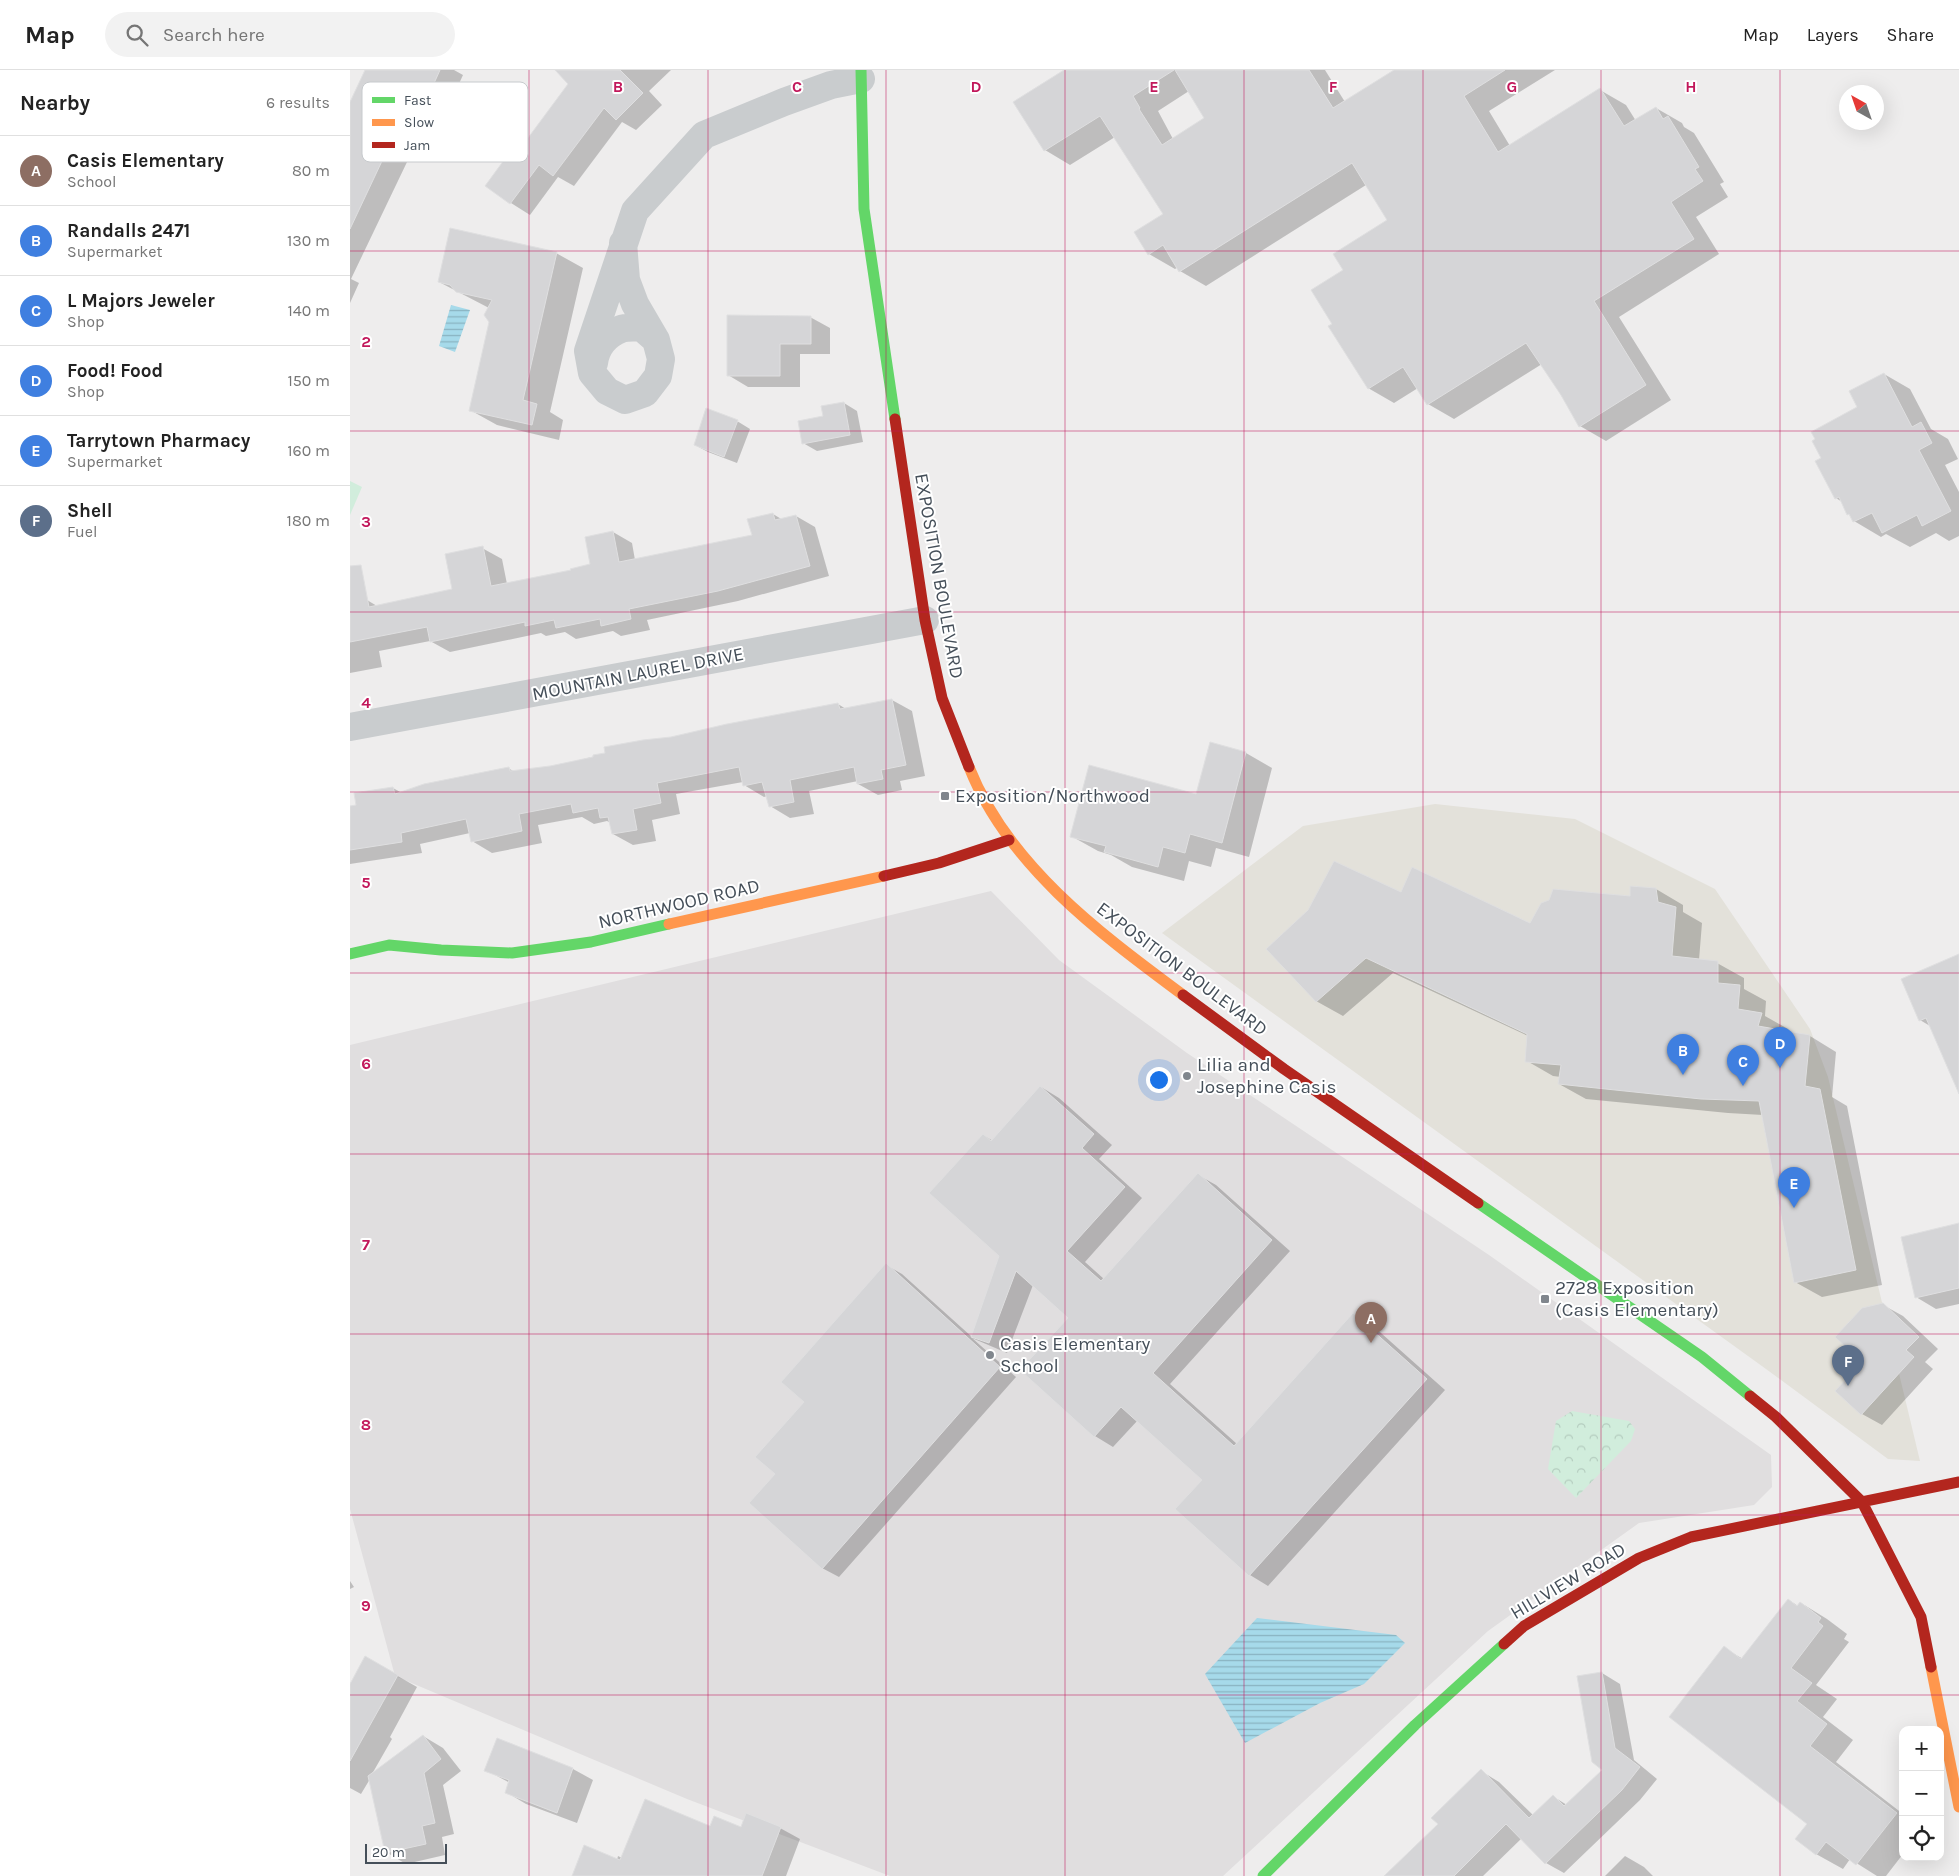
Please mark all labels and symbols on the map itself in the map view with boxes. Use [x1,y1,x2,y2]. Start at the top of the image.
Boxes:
text: B [613,77,623,96]
text: C [792,77,802,96]
text: D [971,77,982,96]
text: E [1149,77,1159,96]
text: F [1329,77,1338,96]
text: G [1507,77,1517,96]
text: H [1685,77,1697,96]
legend [362,82,528,162]
north arrow [1839,85,1884,130]
text: Fast [404,92,431,109]
text: Slow [404,114,434,131]
text: Jam [404,137,430,154]
text: 2 [361,332,371,351]
street label: EXPOSITION BOULEVARD [910,472,968,680]
text: 3 [361,512,371,531]
street label: MOUNTAIN LAUREL DRIVE [530,643,746,705]
text: 4 [361,693,371,712]
place label: Exposition/Northwood [955,785,1150,807]
marker: Exposition/Northwood [939,790,951,802]
text: 5 [361,873,371,892]
street label: NORTHWOOD ROAD [596,875,762,933]
street label: EXPOSITION BOULEVARD [1092,898,1272,1040]
pin: D [1764,1027,1796,1068]
pin: B [1667,1034,1699,1075]
pin: C [1727,1045,1759,1086]
text: 6 [361,1054,371,1073]
place label: Lilia and Josephine Casis [1197,1054,1337,1098]
your location [1146,1067,1172,1093]
marker: Lilia and Josephine Casis [1181,1070,1193,1082]
pin: E [1778,1167,1810,1208]
text: 7 [362,1235,370,1254]
place label: 2728 Exposition (Casis Elementary) [1555,1277,1719,1321]
marker: 2728 Exposition (Casis Elementary) [1539,1293,1551,1305]
pin: A [1355,1302,1387,1343]
place label: Casis Elementary School [1000,1333,1150,1377]
pin: F [1832,1345,1864,1386]
marker: Casis Elementary School [984,1349,996,1361]
text: 8 [361,1415,371,1434]
street label: HILLVIEW ROAD [1506,1538,1630,1624]
text: 9 [361,1596,371,1615]
scale bar [365,1841,448,1864]

